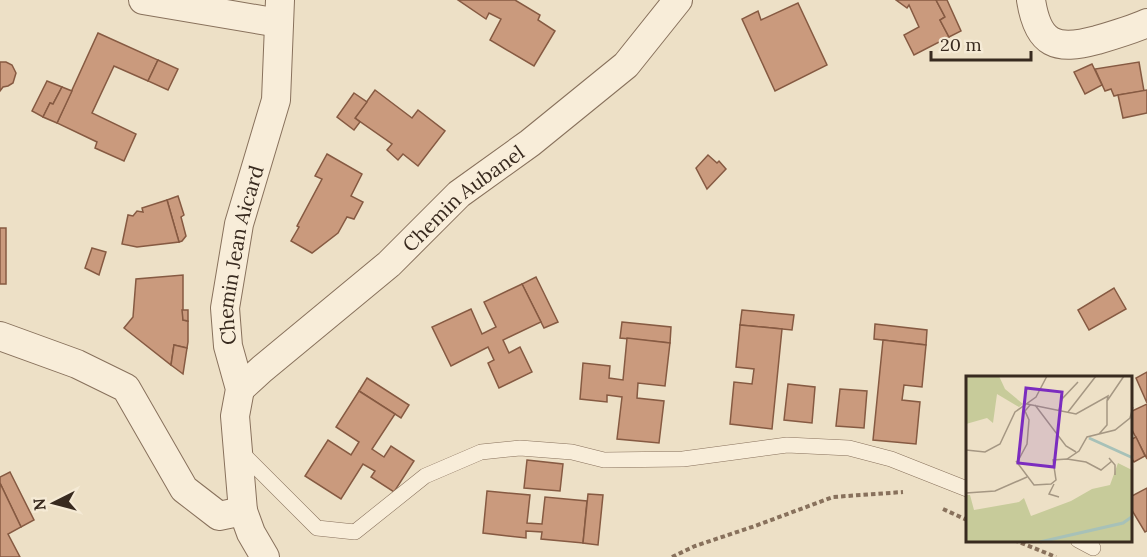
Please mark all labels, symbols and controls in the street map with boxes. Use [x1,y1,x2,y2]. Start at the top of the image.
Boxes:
scale bar [931,24,1032,62]
text: 20 m [940,33,982,56]
street label: Chemin Aubanel [397,139,529,256]
street label: Chemin Jean Aicard [213,162,268,346]
inset map [966,376,1132,542]
north arrow [24,473,84,533]
text: N [28,497,50,512]

